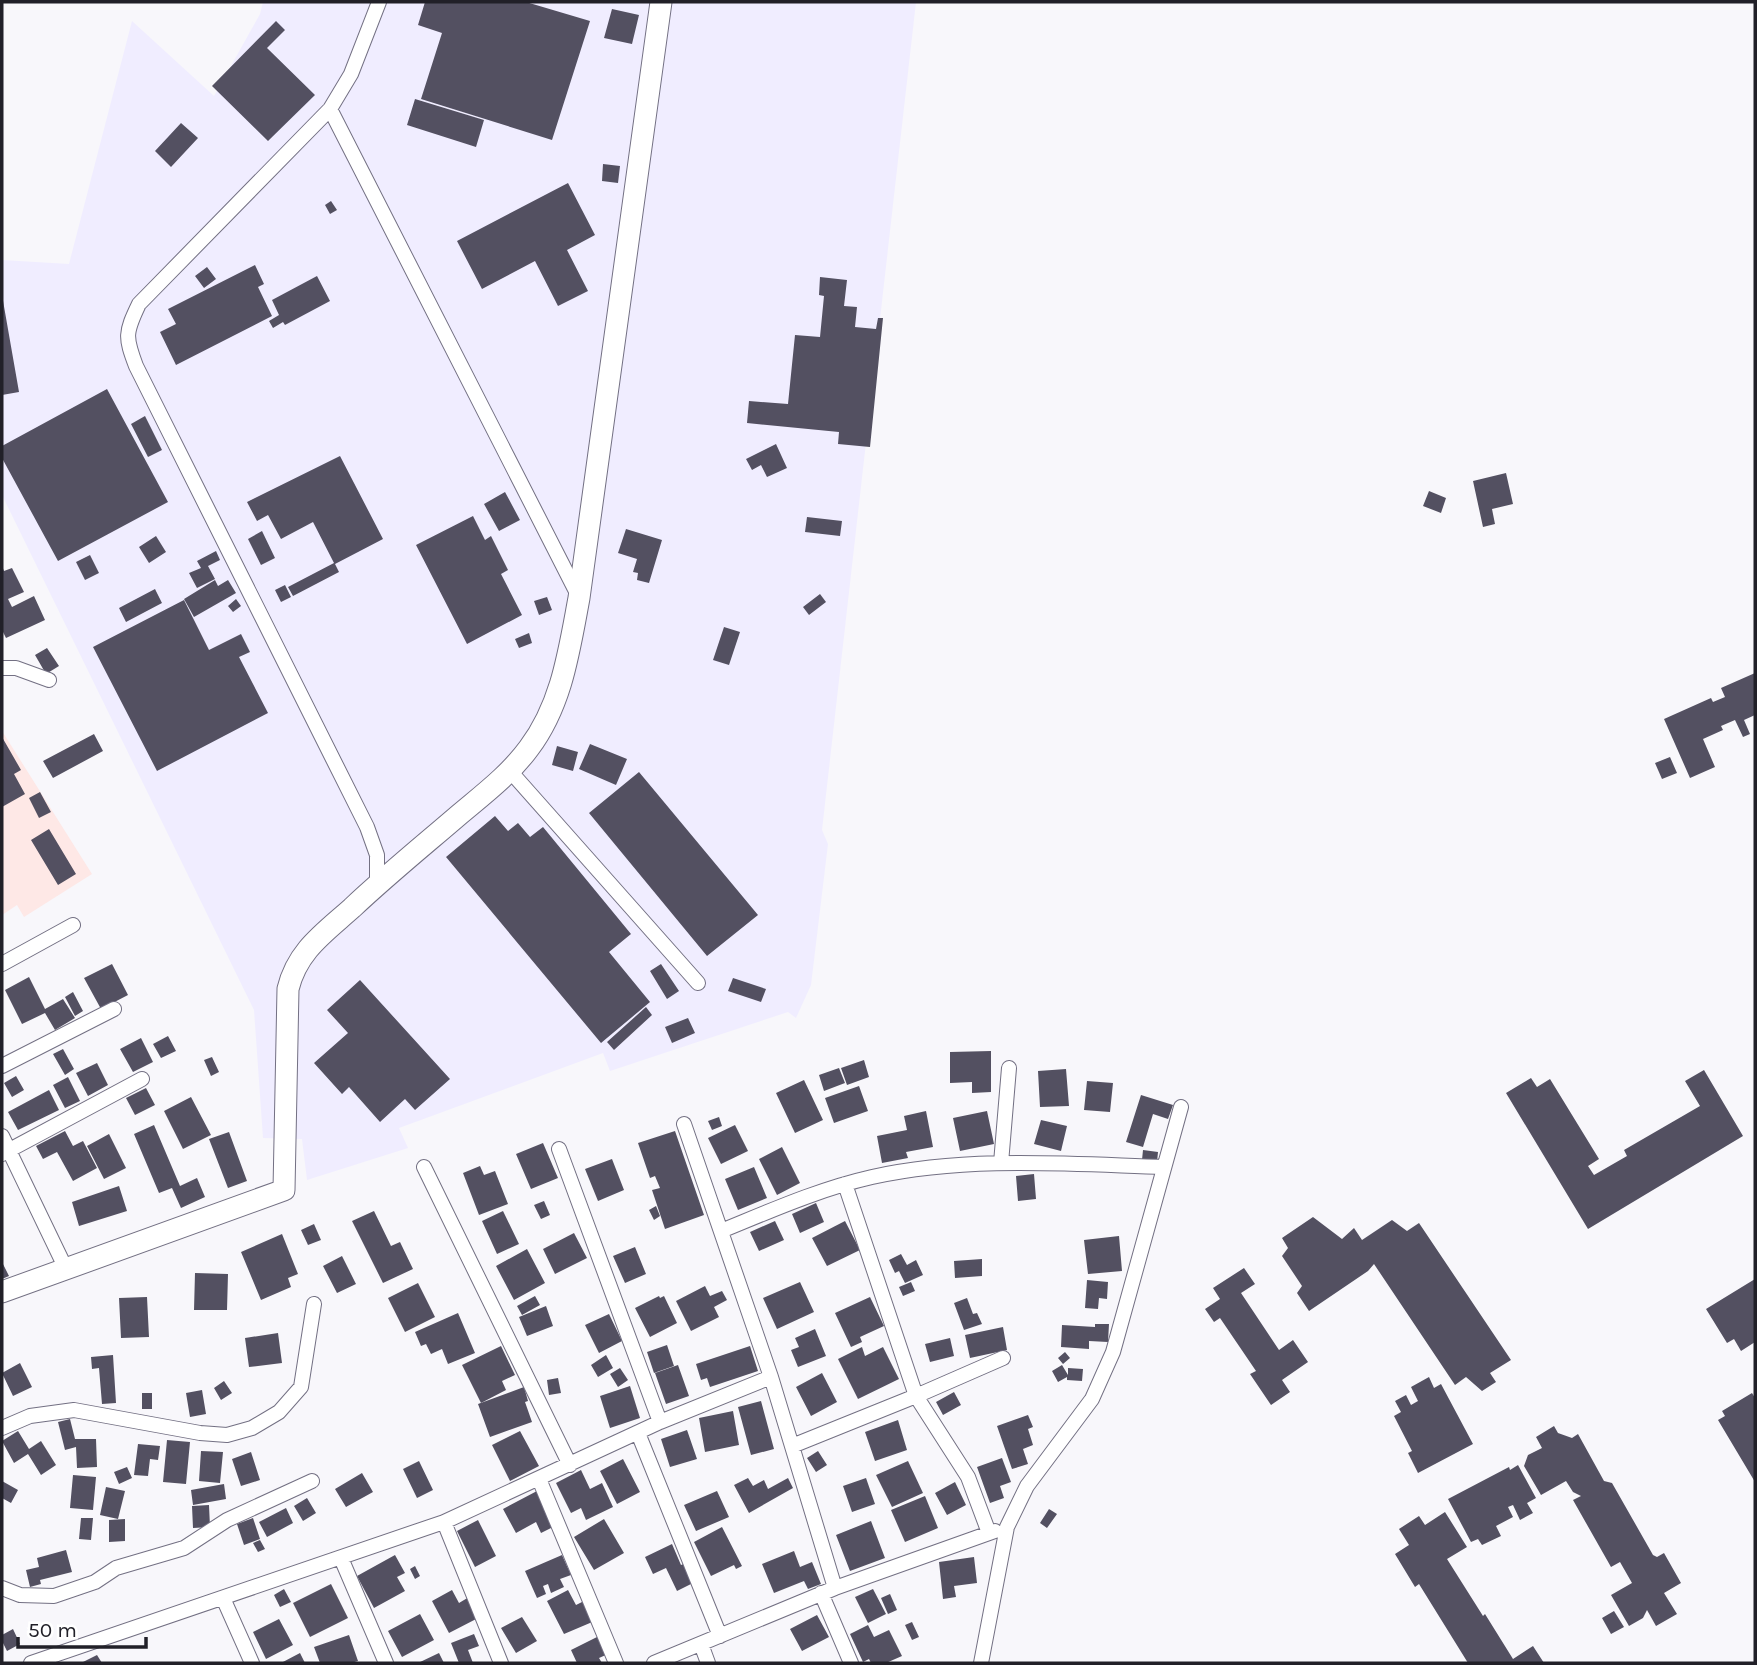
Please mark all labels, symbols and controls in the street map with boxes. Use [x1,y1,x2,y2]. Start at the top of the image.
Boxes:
scale bar [18,1606,145,1650]
text: 50 m [28,1618,77,1642]

